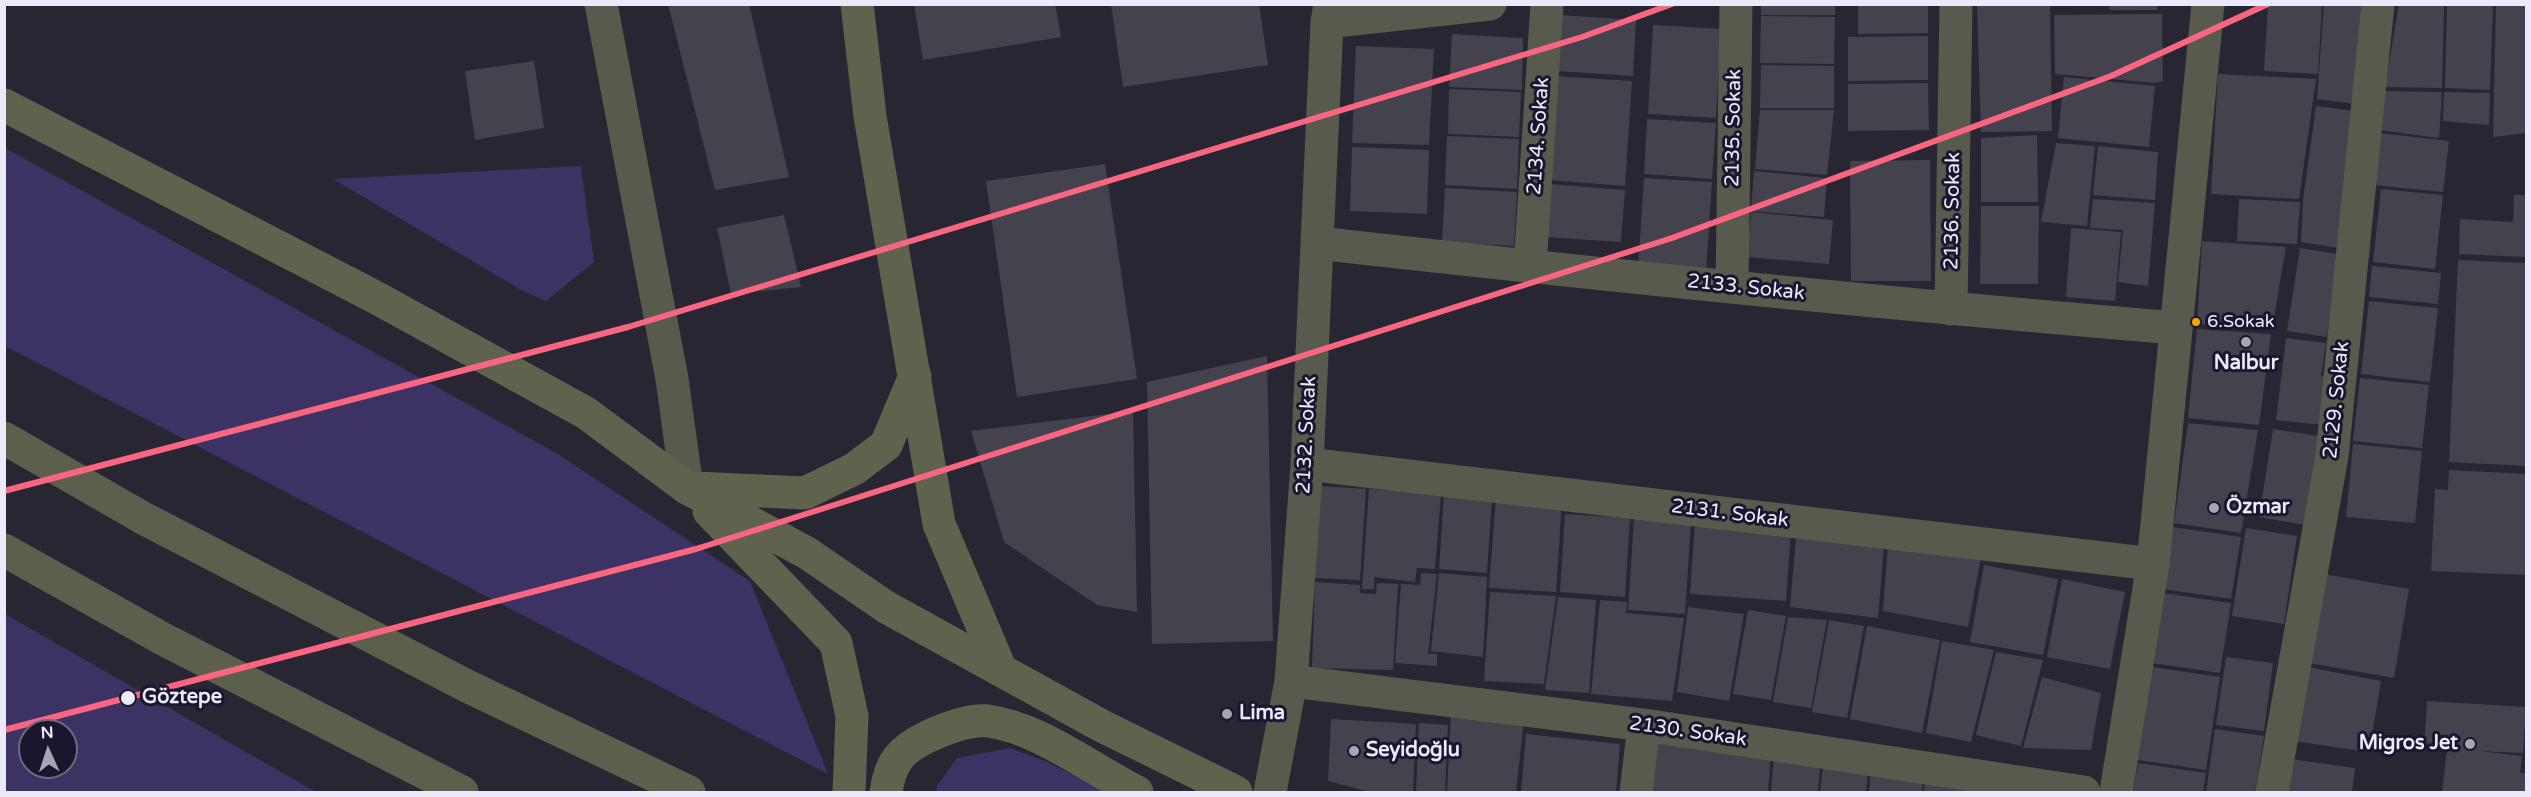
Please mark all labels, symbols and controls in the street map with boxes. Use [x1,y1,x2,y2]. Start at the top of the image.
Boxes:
street label: 2135. Sokak [1721,69,1747,187]
street label: 2134. Sokak [1523,76,1555,196]
street label: 2136. Sokak [1940,152,1966,270]
street label: 2133. Sokak [1686,270,1806,306]
place label: 6.Sokak [2207,311,2275,333]
marker: 6.Sokak [2190,316,2202,328]
marker: Nalbur [2239,335,2253,349]
street label: 2129. Sokak [2319,340,2355,460]
place label: Nalbur [2214,352,2278,376]
street label: 2132. Sokak [1292,375,1322,495]
street label: 2131. Sokak [1670,495,1790,533]
place label: Özmar [2226,496,2289,520]
marker: Özmar [2207,501,2221,515]
place label: Göztepe [142,686,222,710]
marker: Göztepe [119,689,137,707]
place label: Lima [1239,702,1285,726]
marker: Lima [1220,707,1234,721]
street label: 2130. Sokak [1628,712,1748,752]
north arrow [18,719,78,779]
text: N [40,723,54,743]
place label: Migros Jet [2359,732,2458,756]
marker: Migros Jet [2463,737,2477,751]
place label: Seyidoğlu [1366,739,1460,763]
marker: Seyidoğlu [1347,744,1361,758]

